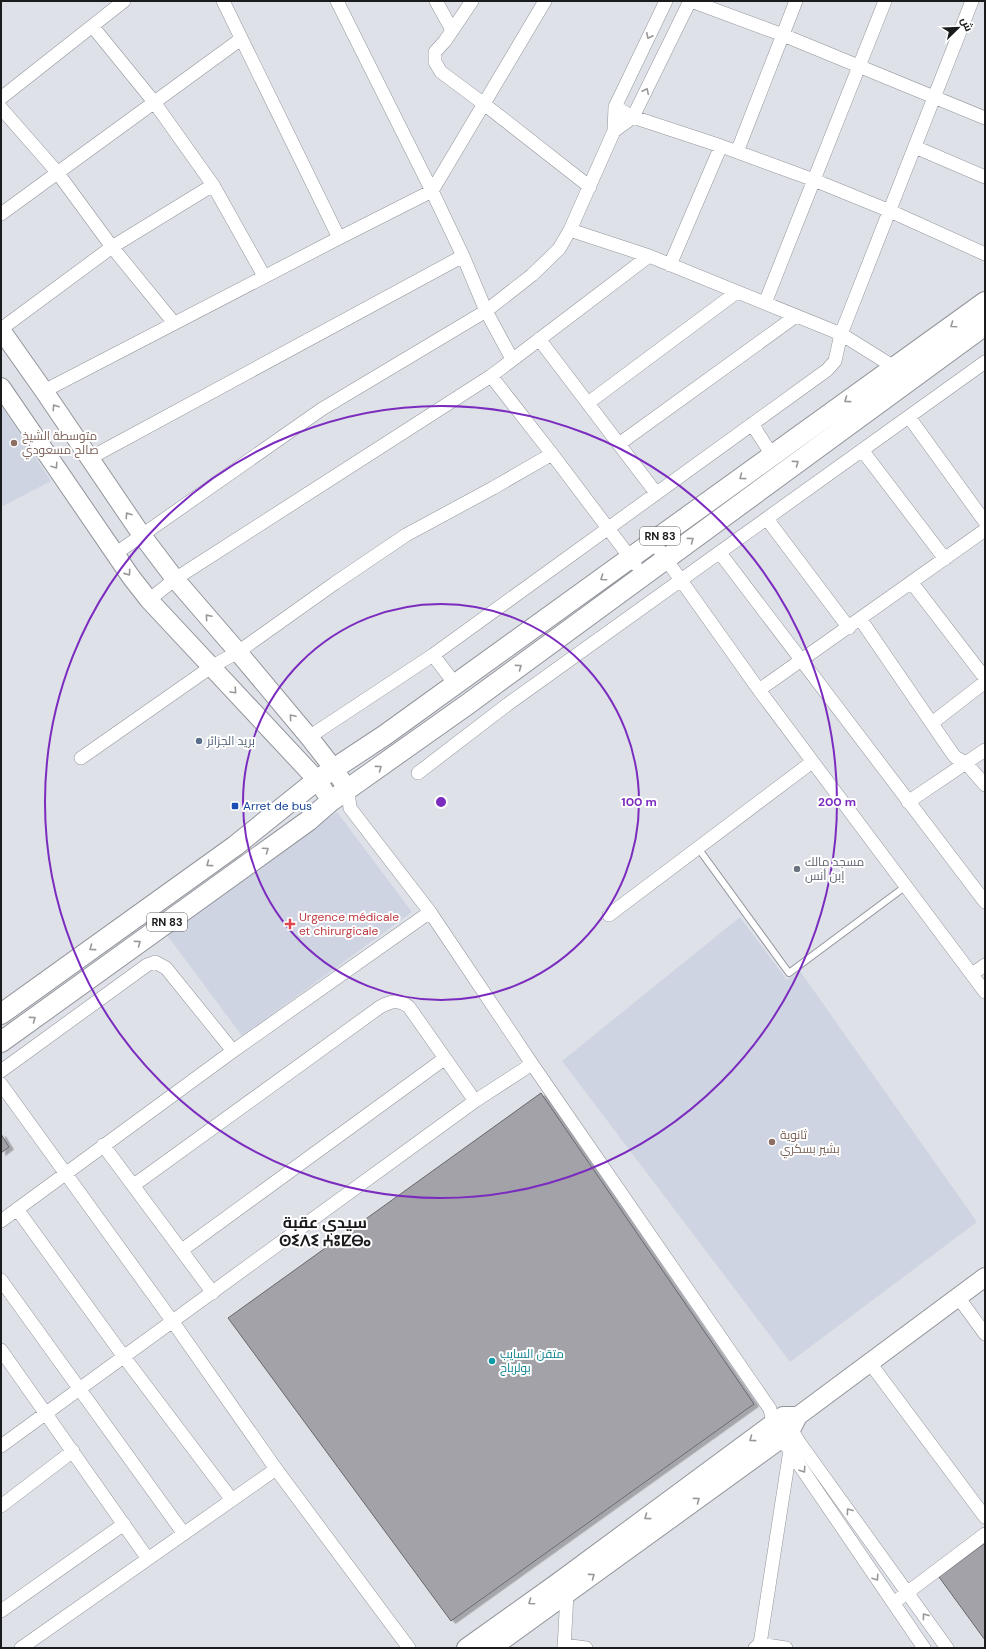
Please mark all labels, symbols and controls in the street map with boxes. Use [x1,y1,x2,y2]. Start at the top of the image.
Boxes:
north arrow [938,8,978,48]
text: ش [958,15,976,33]
one-way arrow [646,32,654,39]
one-way arrow [641,87,649,95]
one-way arrow [950,320,957,328]
one-way arrow [845,395,852,402]
one-way arrow [52,404,60,411]
place label: متوسطة الشيخ صالح مسعودي [22,428,99,460]
marker: متوسطة الشيخ صالح مسعودي [9,438,19,448]
one-way arrow [791,461,798,468]
one-way arrow [50,462,58,469]
one-way arrow [740,472,747,479]
one-way arrow [125,512,133,519]
road number: RN 83 [640,527,680,545]
one-way arrow [687,537,694,545]
one-way arrow [123,569,131,576]
one-way arrow [601,573,608,580]
one-way arrow [206,614,213,622]
one-way arrow [514,665,521,672]
one-way arrow [229,686,236,694]
one-way arrow [290,714,297,721]
place label: بريد الجزائر [206,733,255,749]
marker: بريد الجزائر [194,736,204,746]
one-way arrow [375,765,382,772]
text: 100 m [621,794,657,810]
text: 200 m [818,794,856,810]
centre of rings [434,795,448,809]
place label: Arret de bus [243,798,312,814]
marker: Arret de bus [230,801,240,811]
one-way arrow [262,847,269,855]
place label: مسجد مالك إبن أنس [805,854,864,884]
one-way arrow [207,859,214,866]
marker: مسجد مالك إبن أنس [792,864,802,874]
place label: Urgence médicale et chirurgicale [299,909,399,939]
road number: RN 83 [147,913,187,931]
marker: Urgence médicale et chirurgicale [284,918,296,930]
one-way arrow [134,940,141,948]
one-way arrow [90,943,97,950]
one-way arrow [28,1017,35,1024]
place label: ثانوية بشير بسكري [780,1127,840,1159]
marker: ثانوية بشير بسكري [767,1137,777,1147]
district label: سيدي عقبة ⵙⵉⴷⵉ ⵄⵓⵇⴱⴰ [279,1212,371,1251]
place label: متقن السايب بولرباح [500,1346,564,1376]
marker: متقن السايب بولرباح [487,1356,497,1366]
one-way arrow [749,1434,756,1442]
one-way arrow [798,1466,806,1473]
one-way arrow [693,1498,700,1505]
one-way arrow [846,1508,853,1515]
one-way arrow [645,1512,652,1519]
one-way arrow [588,1573,595,1581]
one-way arrow [871,1574,879,1581]
one-way arrow [528,1597,535,1605]
one-way arrow [922,1614,929,1621]

